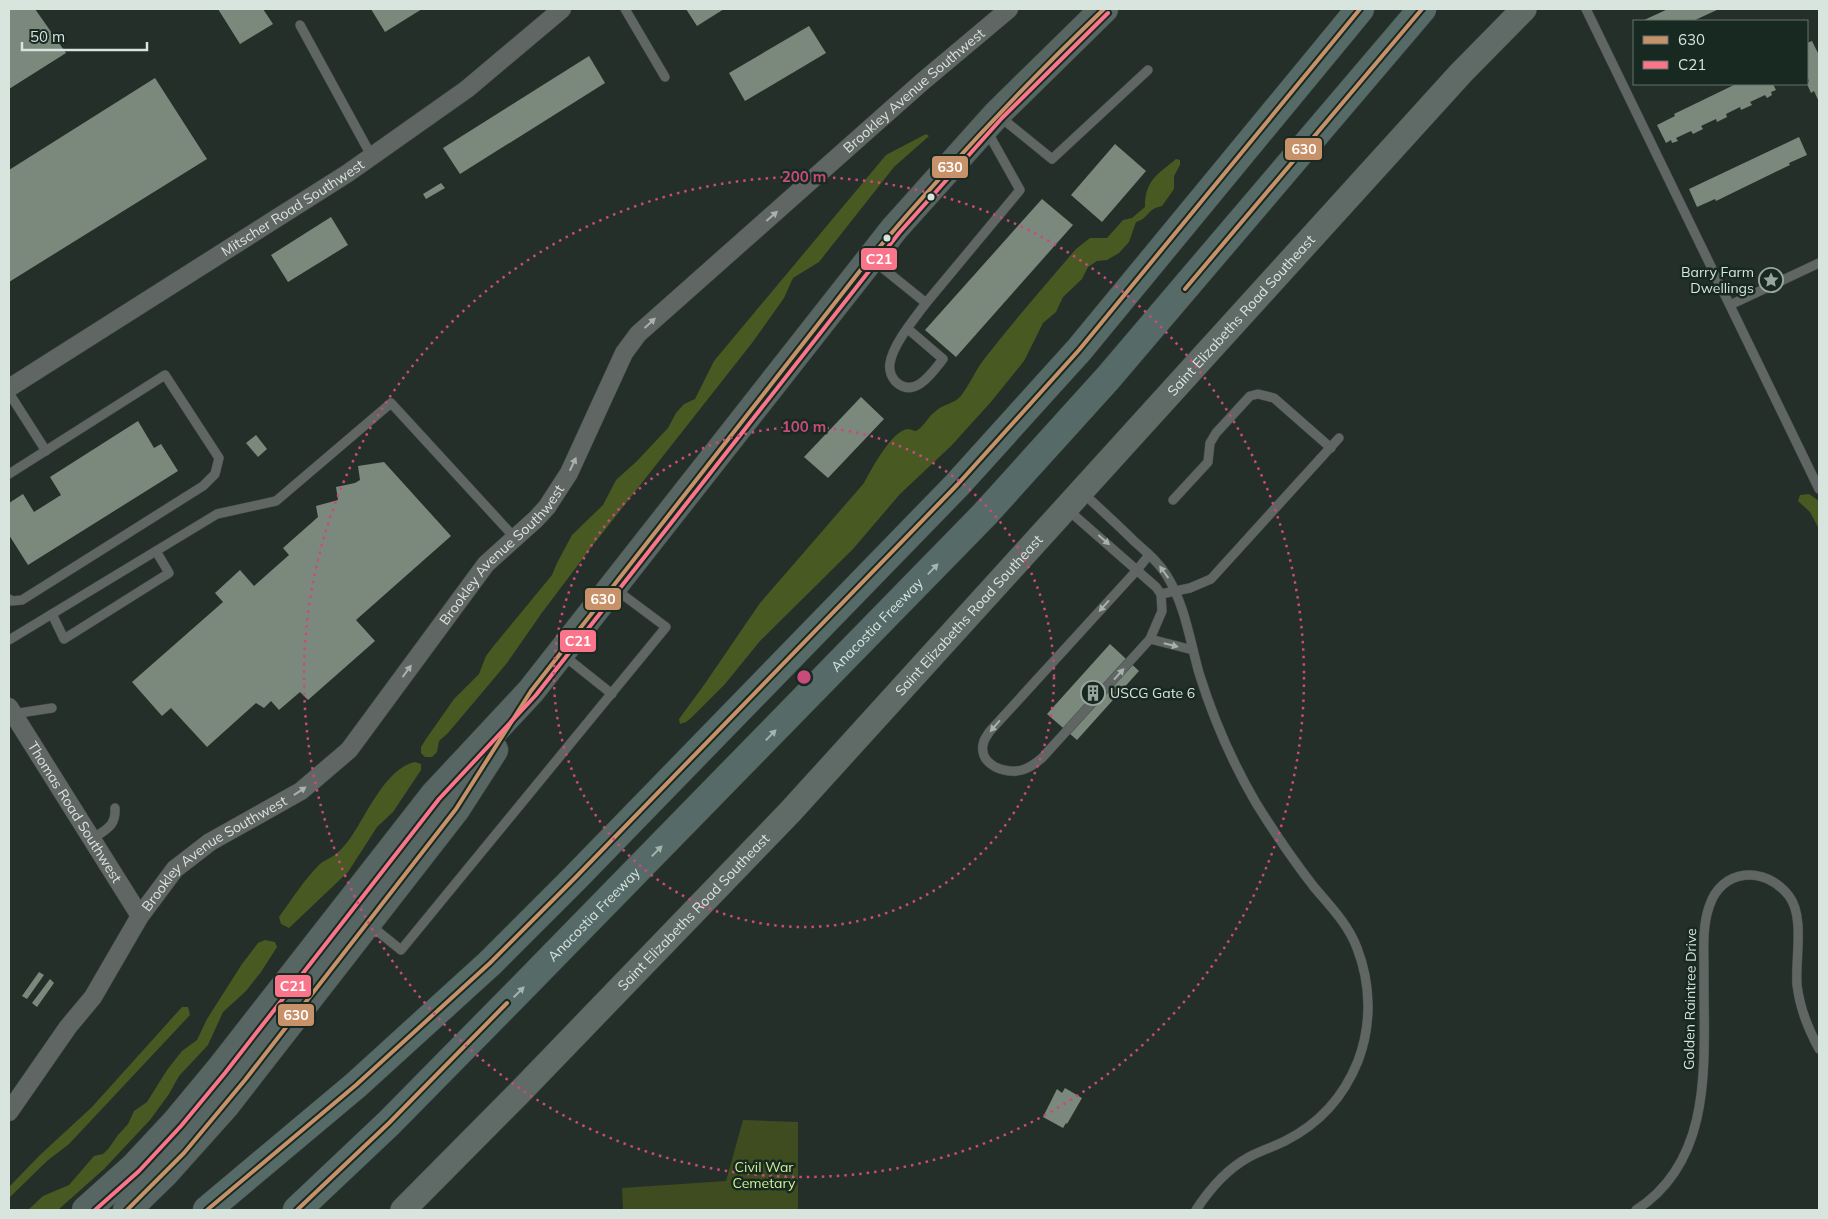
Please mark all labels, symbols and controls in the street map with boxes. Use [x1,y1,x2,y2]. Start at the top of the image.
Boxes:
scale bar [22,20,148,52]
legend [1633,20,1808,85]
street label: Brookley Avenue Southwest [839,24,988,157]
text: 50 m [30,27,65,46]
text: 630 [1678,30,1705,49]
text: C21 [1678,55,1706,74]
line badge: 630 [1284,137,1323,161]
text: 630 [1291,140,1317,158]
street label: Mitscher Road Southwest [218,155,368,260]
line badge: 630 [931,155,969,179]
text: 630 [937,158,963,176]
text: 200 m [782,167,826,186]
unlabelled marker [926,192,936,202]
one-way arrow [766,210,778,222]
street label: Saint Elizabeths Road Southeast [1163,231,1319,400]
unlabelled marker [882,233,892,243]
line badge: C21 [860,247,898,271]
text: C21 [866,250,892,268]
place label: Barry Farm Dwellings [1681,263,1754,297]
place icon: Barry Farm Dwellings [1758,267,1784,293]
one-way arrow [643,317,655,329]
text: 100 m [782,417,826,436]
one-way arrow [569,457,577,471]
street label: Brookley Avenue Southwest [435,481,568,628]
street label: Saint Elizabeths Road Southeast [891,531,1046,699]
one-way arrow [1097,535,1110,546]
one-way arrow [927,563,939,575]
one-way arrow [1159,565,1169,579]
street label: Anacostia Freeway [827,573,927,676]
line badge: 630 [584,587,622,611]
text: 630 [590,590,616,608]
one-way arrow [1099,599,1110,612]
line badge: C21 [559,629,597,653]
text: C21 [565,632,591,650]
one-way arrow [1164,641,1179,649]
one-way arrow [402,665,413,678]
centre of rings [795,668,813,686]
one-way arrow [1113,669,1125,681]
building icon: USCG Gate 6 [1080,680,1106,706]
place label: USCG Gate 6 [1110,684,1195,702]
one-way arrow [989,719,1001,731]
one-way arrow [765,729,777,741]
street label: Thomas Road Southwest [24,738,126,886]
one-way arrow [293,786,306,796]
street label: Brookley Avenue Southwest [138,792,290,915]
street label: Saint Elizabeths Road Southeast [614,830,773,994]
one-way arrow [651,845,663,857]
street label: Anacostia Freeway [544,863,644,965]
street label: Golden Raintree Drive [1680,928,1700,1070]
line badge: C21 [274,974,312,998]
text: C21 [280,977,306,995]
one-way arrow [513,986,525,998]
line badge: 630 [277,1003,315,1027]
text: 630 [283,1006,309,1024]
park label: Civil War Cemetary [733,1158,796,1192]

